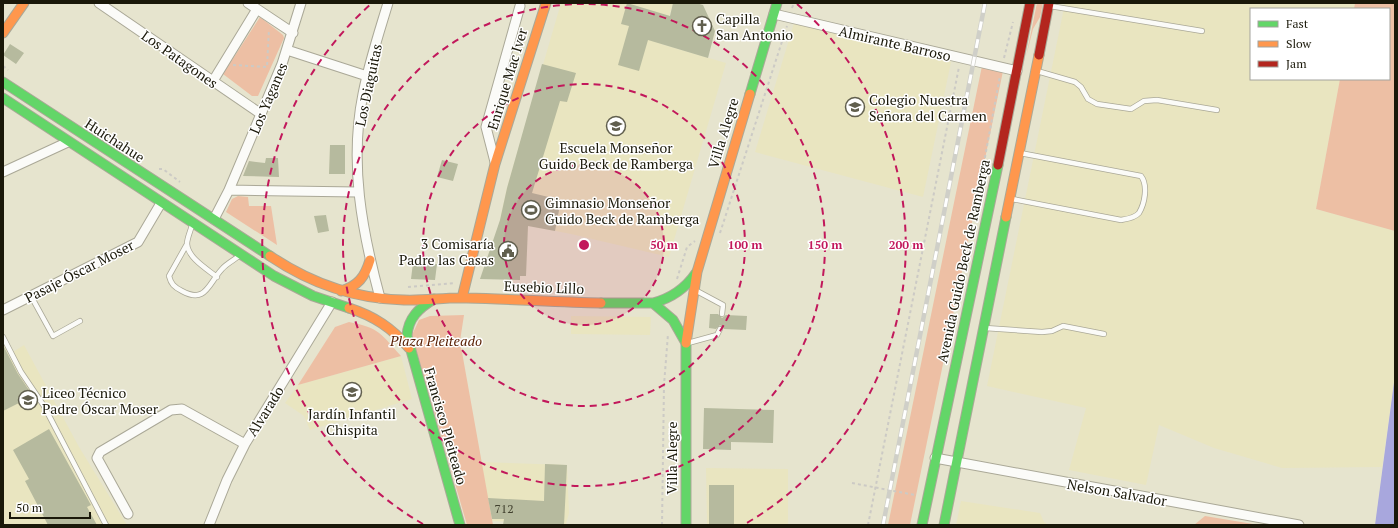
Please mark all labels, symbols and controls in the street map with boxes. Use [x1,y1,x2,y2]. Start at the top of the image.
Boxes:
legend [1250,8,1390,80]
place label: Capilla San Antonio [716,9,793,44]
church icon: Capilla San Antonio [691,15,713,37]
text: Fast [1286,16,1309,31]
street label: Almirante Barroso [837,21,953,65]
street label: Enrique Mac Iver [482,25,532,132]
street label: Los Patagones [138,26,222,92]
text: Slow [1286,36,1312,51]
street label: Los Diaguitas [350,42,386,128]
text: Jam [1286,56,1307,71]
street label: Los Yaganes [244,59,292,137]
place label: Colegio Nuestra Señora del Carmen [869,90,987,125]
street label: Villa Alegre [703,95,743,171]
school or university icon: Colegio Nuestra Señora del Carmen [844,96,866,118]
street label: Huichahue [81,114,149,166]
school or university icon: Escuela Monseñor Guido Beck de Ramberga [605,115,627,137]
place label: Escuela Monseñor Guido Beck de Ramberga [539,138,693,173]
street label: Avenida Guido Beck de Ramberga [932,158,994,364]
place label: Gimnasio Monseñor Guido Beck de Ramberga [545,193,699,228]
sports icon: Gimnasio Monseñor Guido Beck de Ramberga [520,199,542,221]
place label: 3 Comisaría Padre las Casas [399,234,494,269]
street label: Pasaje Óscar Moser [21,235,137,307]
text: 50 m [650,237,678,252]
text: 100 m [728,237,762,252]
text: 150 m [808,237,842,252]
text: 200 m [889,237,923,252]
centre of rings [577,238,591,252]
public building icon: 3 Comisaría Padre las Casas [497,240,519,262]
street label: Eusebio Lillo [504,276,585,298]
park label: Plaza Pleiteado [389,331,482,350]
street label: Francisco Pleiteado [420,365,472,487]
school or university icon: Jardín Infantil Chispita [341,381,363,403]
street label: Alvarado [242,382,288,440]
place label: Liceo Técnico Padre Óscar Moser [42,383,159,418]
school or university icon: Liceo Técnico Padre Óscar Moser [17,389,39,411]
place label: Jardín Infantil Chispita [308,404,396,439]
street label: Villa Alegre [662,421,681,495]
street label: Nelson Salvador [1066,474,1169,510]
scale bar [10,494,90,520]
text: 50 m [16,500,43,515]
house number: 712 [494,501,514,516]

